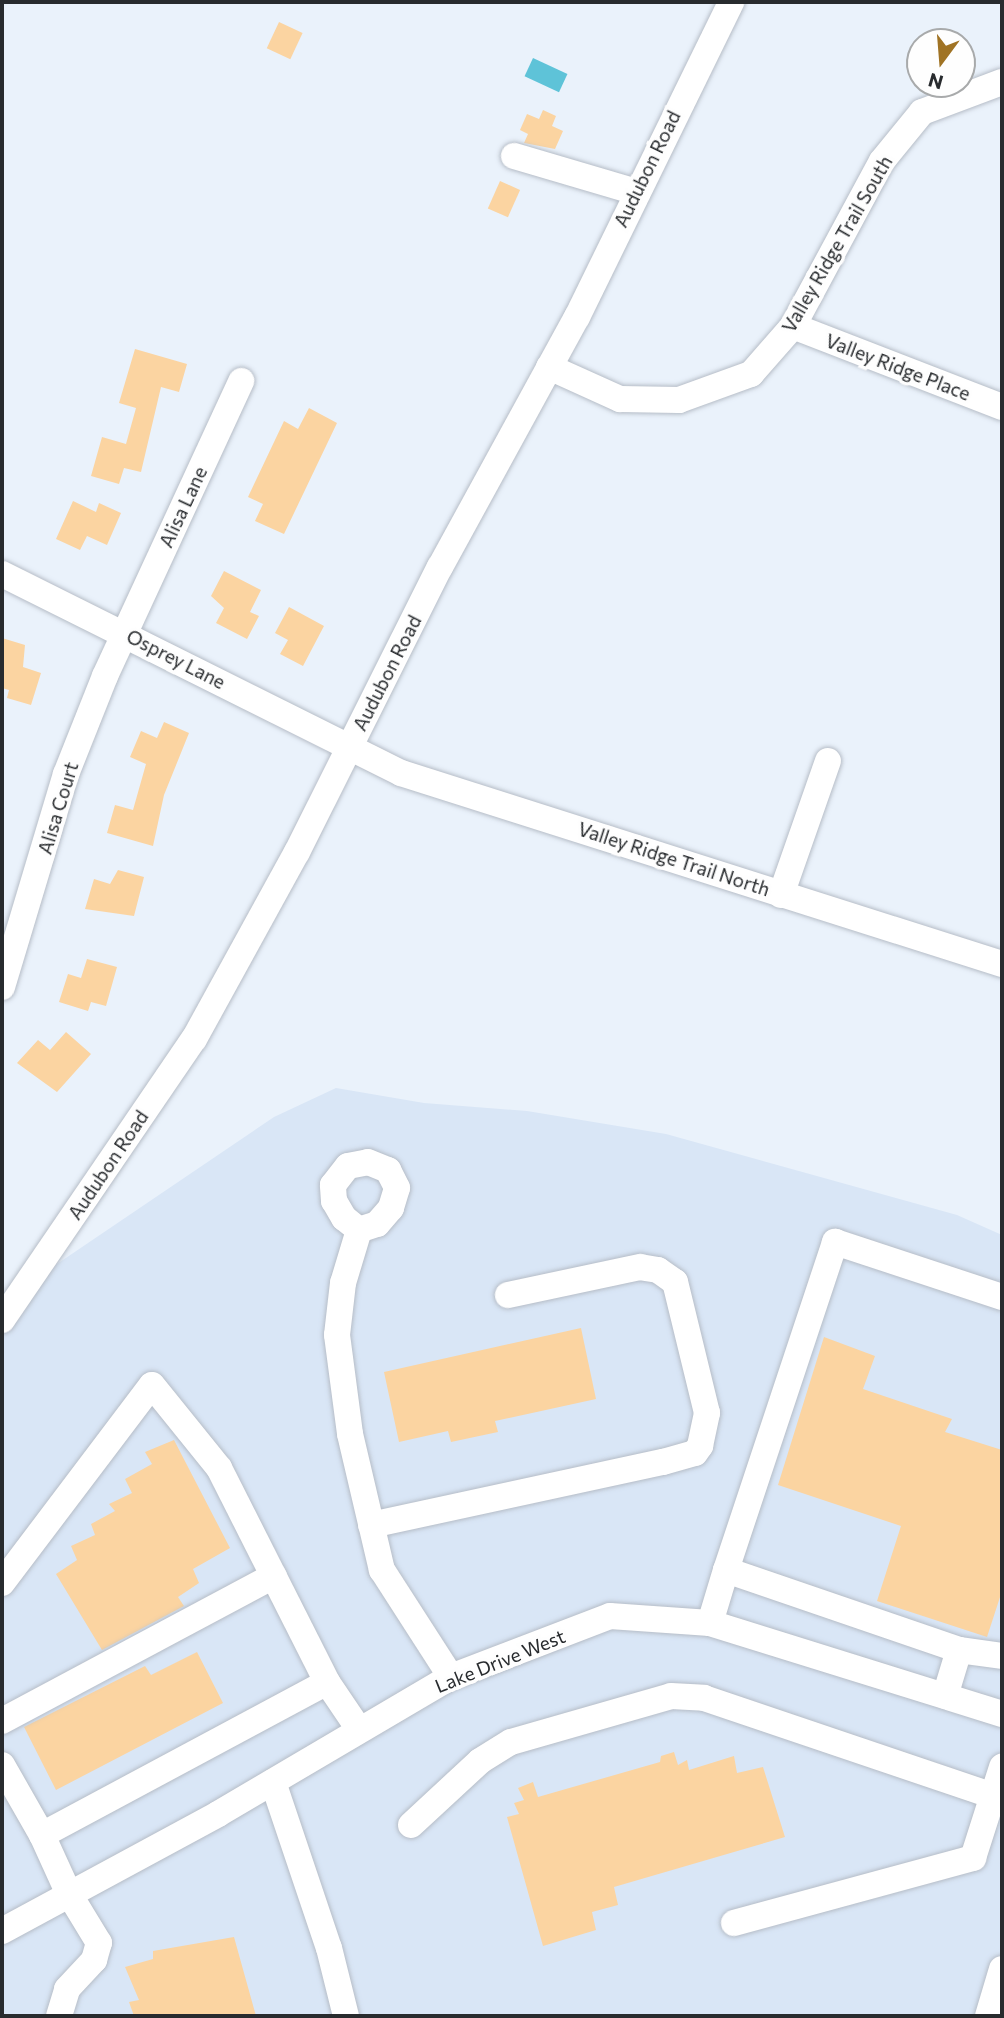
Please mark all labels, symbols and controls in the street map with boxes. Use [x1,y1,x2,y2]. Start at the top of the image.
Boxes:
north arrow [906,28,976,98]
text: N [926,69,946,95]
street label: Audubon Road [609,107,685,231]
street label: Valley Ridge Trail South [777,152,897,336]
street label: Valley Ridge Place [822,329,974,405]
street label: Alisa Lane [154,463,212,551]
street label: Audubon Road [348,611,426,735]
street label: Osprey Lane [123,624,229,694]
street label: Alisa Court [33,759,83,857]
street label: Valley Ridge Trail North [575,817,773,901]
street label: Audubon Road [63,1106,153,1224]
street label: Lake Drive West [432,1625,568,1697]

